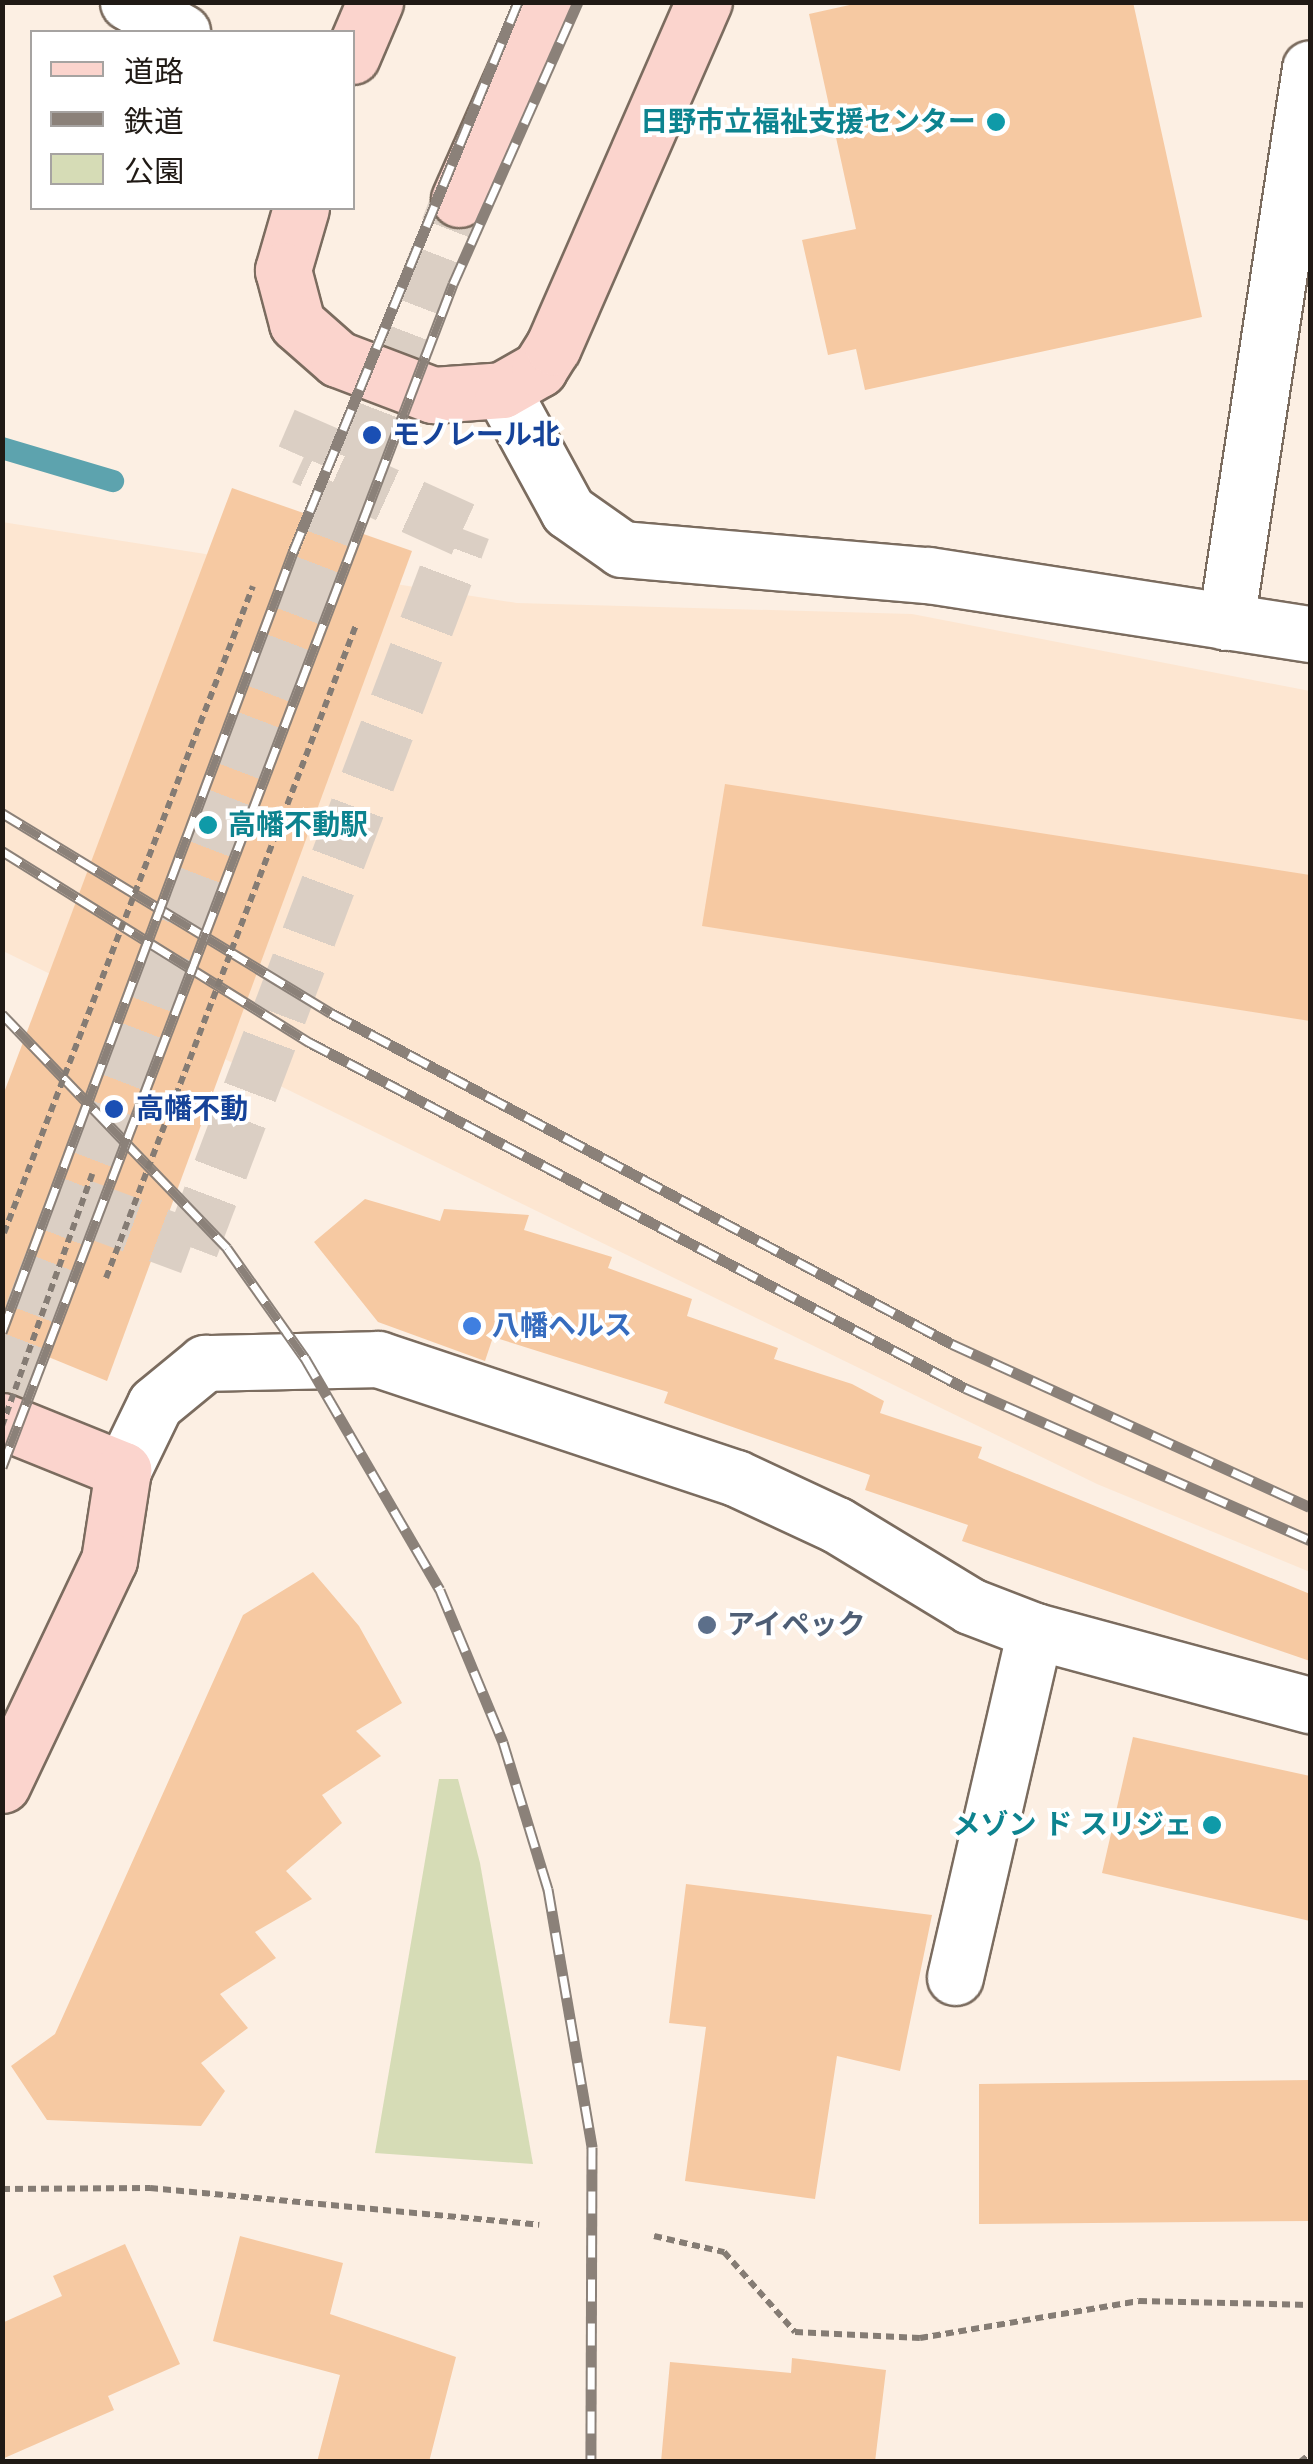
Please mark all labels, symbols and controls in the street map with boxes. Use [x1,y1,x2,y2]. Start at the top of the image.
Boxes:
legend [30,30,355,210]
text: 道路 [124,55,184,88]
text: 鉄道 [124,105,184,138]
place label: 日野市立福祉支援センター [640,105,976,139]
marker: 日野市立福祉支援センター [985,111,1007,133]
text: 公園 [124,155,184,188]
place label: モノレール北 [392,418,560,452]
marker: モノレール北 [361,424,383,446]
place label: 高幡不動駅 [228,808,368,842]
marker: 高幡不動駅 [197,814,219,836]
place label: 高幡不動 [136,1092,248,1126]
marker: 高幡不動 [101,1096,127,1122]
place label: 八幡ヘルス [492,1309,632,1343]
marker: 八幡ヘルス [461,1315,483,1337]
place label: アイペック [727,1608,867,1642]
marker: アイペック [696,1614,718,1636]
place label: メゾン ド スリジェ [952,1808,1192,1842]
marker: メゾン ド スリジェ [1201,1814,1223,1836]

